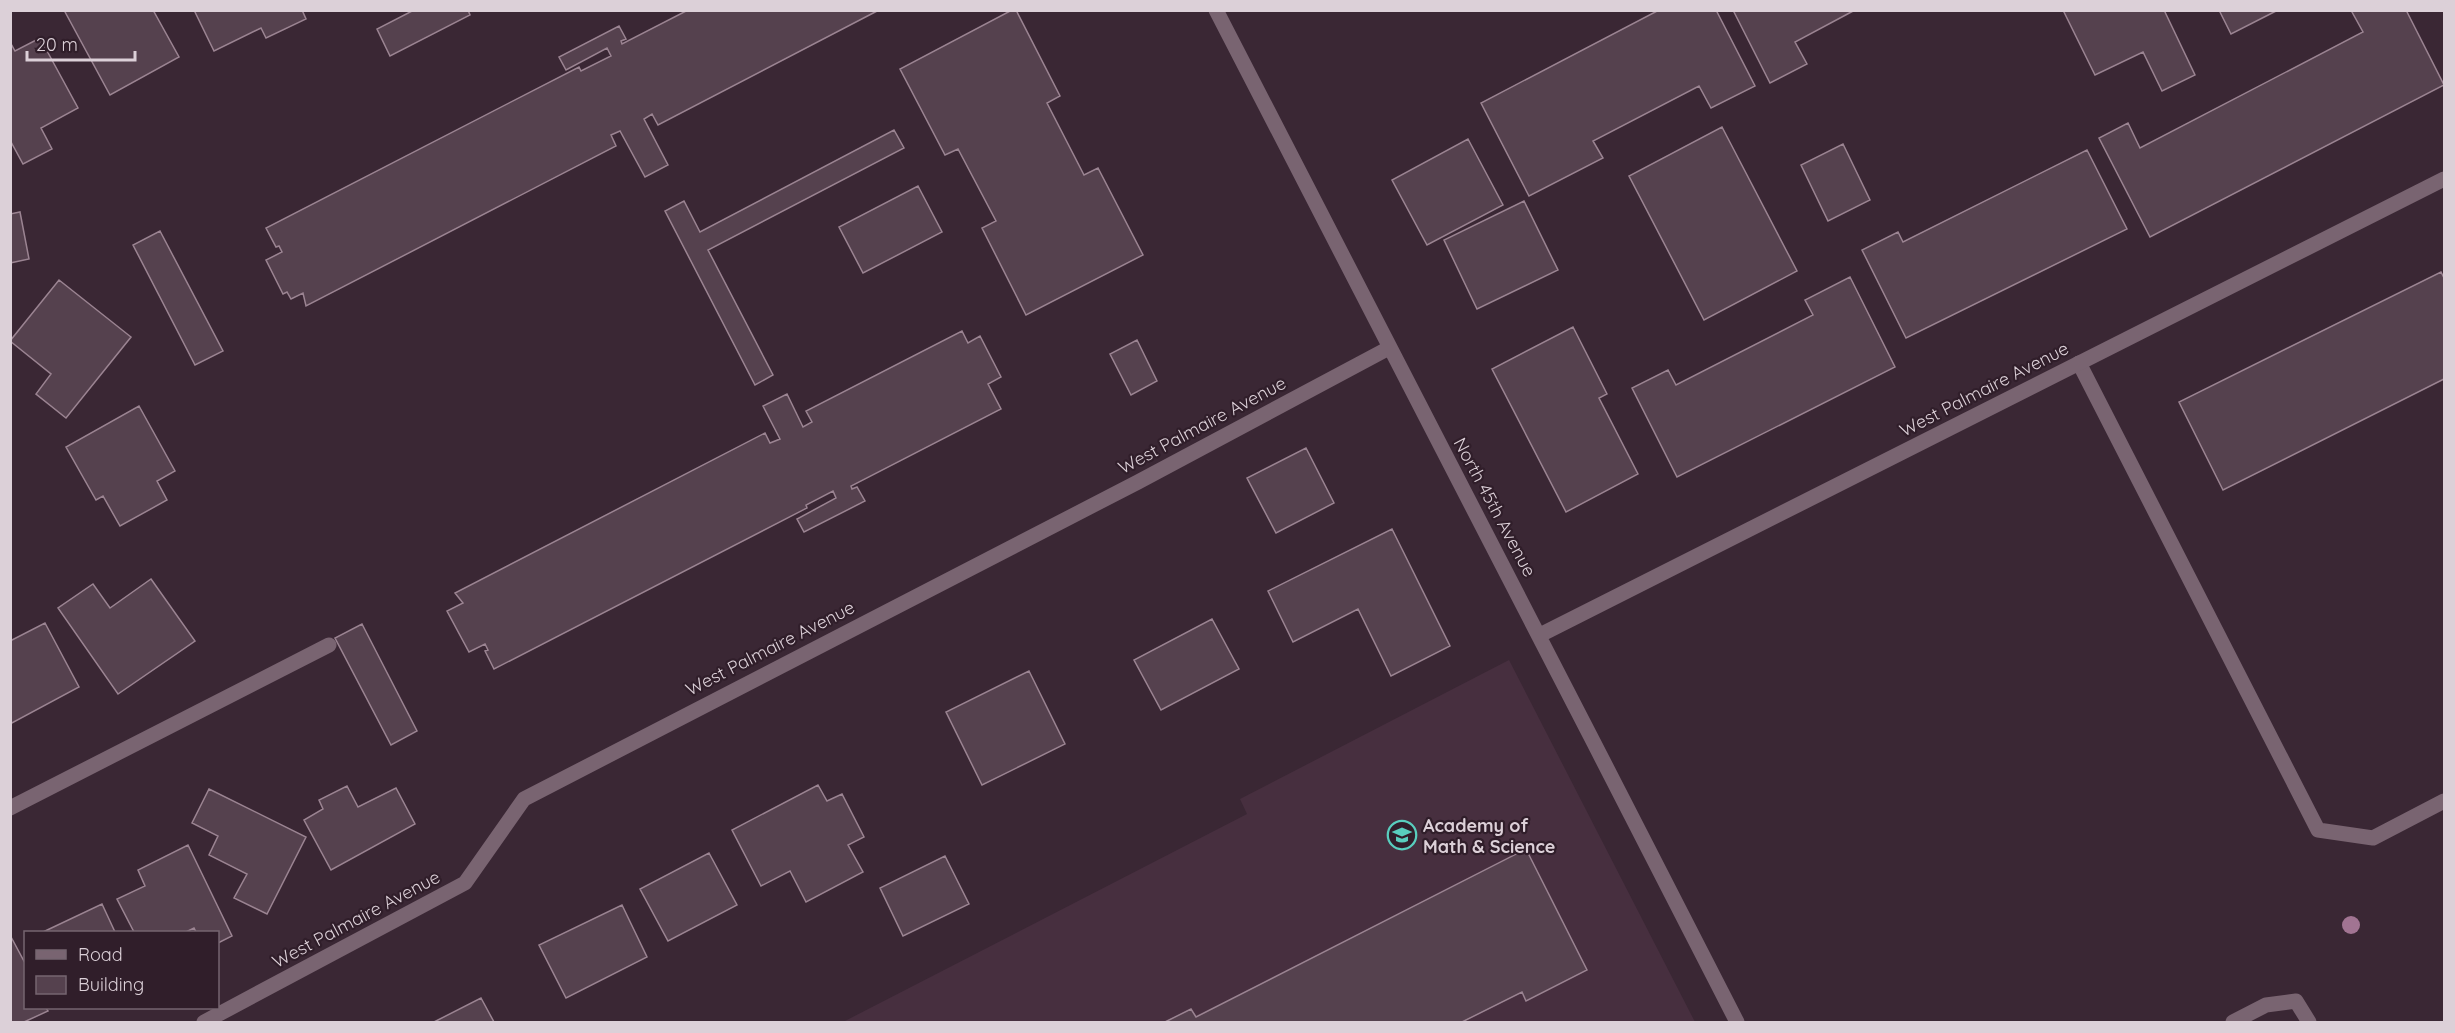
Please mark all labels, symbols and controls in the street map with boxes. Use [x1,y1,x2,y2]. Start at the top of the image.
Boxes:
scale bar [27,24,135,62]
text: 20 m [36,33,78,56]
street label: West Palmaire Avenue [1896,336,2072,442]
street label: West Palmaire Avenue [1114,371,1290,479]
street label: North 45th Avenue [1449,433,1541,581]
street label: West Palmaire Avenue [682,595,858,701]
place label: Academy of Math & Science [1423,814,1555,858]
school or university icon: Academy of Math & Science [1386,819,1418,851]
street label: West Palmaire Avenue [268,865,444,973]
legend [24,931,219,1009]
text: Road [78,943,123,966]
text: Building [78,973,144,996]

